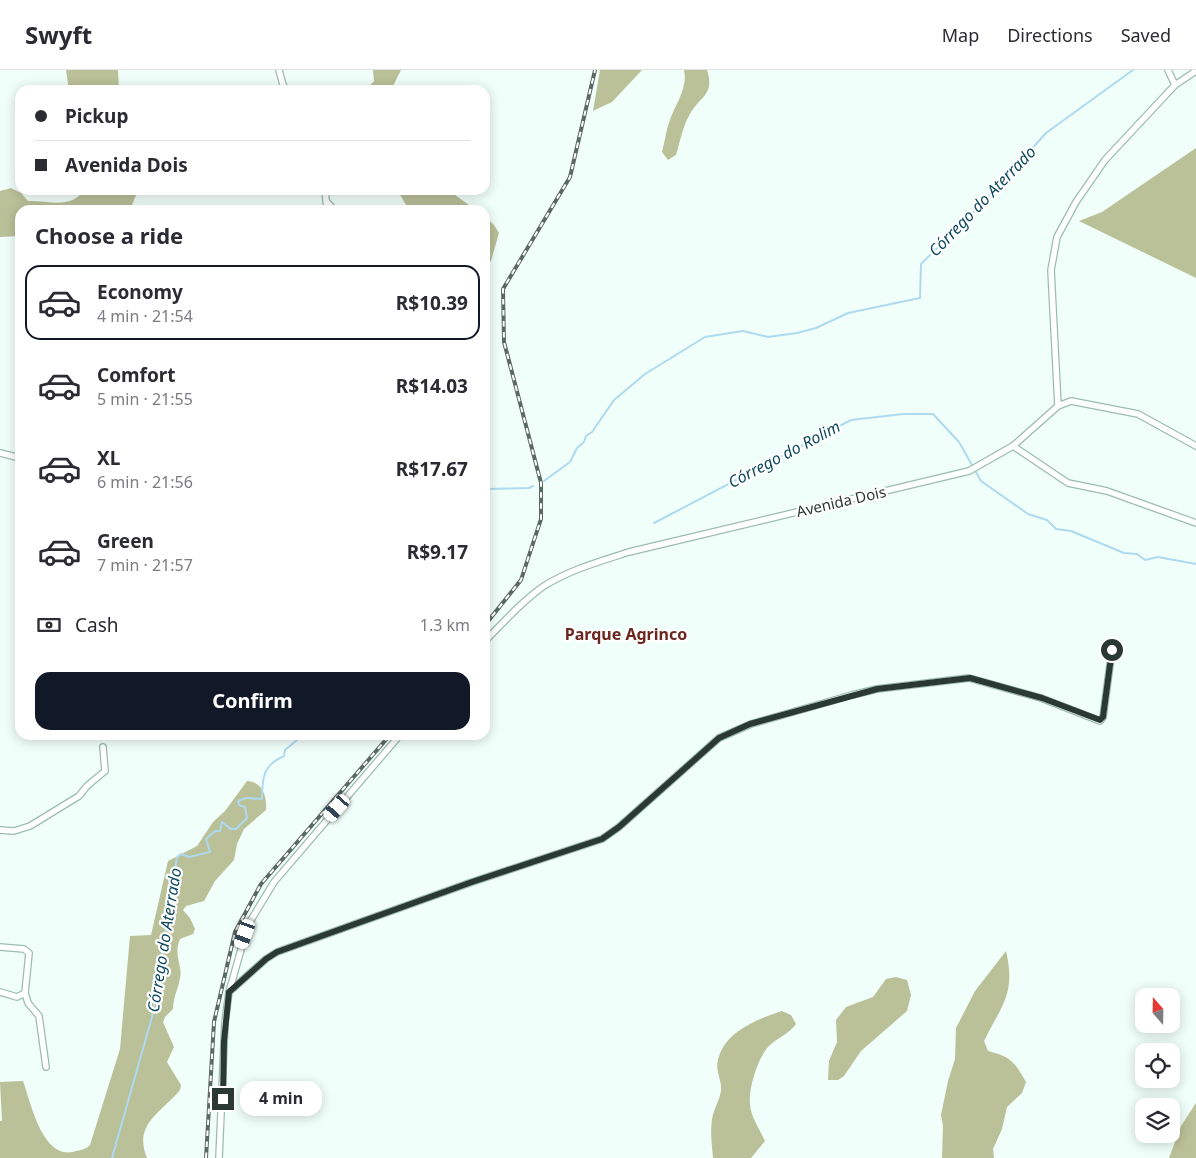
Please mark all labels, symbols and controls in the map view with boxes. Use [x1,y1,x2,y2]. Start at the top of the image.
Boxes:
text: Swyft [25,18,92,51]
text: Map [942,23,979,47]
text: Directions [1007,23,1093,47]
text: Saved [1121,23,1171,47]
text: Pickup [65,103,128,129]
water label: Córrego do Aterrado [923,141,1041,261]
text: Avenida Dois [65,152,188,178]
text: Choose a ride [35,220,183,250]
text: Economy [97,279,183,305]
icon: car [37,280,82,325]
text: R$10.39 [396,290,468,316]
text: 4 min · 21:54 [97,305,193,327]
text: Comfort [97,362,176,388]
icon: car [37,363,82,408]
text: R$14.03 [396,373,468,399]
text: 5 min · 21:55 [97,388,193,410]
water label: Córrego do Rolim [724,415,844,493]
text: XL [97,445,120,471]
icon: car [37,446,82,491]
text: R$17.67 [396,456,468,482]
text: 6 min · 21:56 [97,471,193,493]
street label: Avenida Dois [794,481,888,521]
text: Green [97,528,154,554]
icon: car [37,529,82,574]
text: R$9.17 [407,539,468,565]
text: 7 min · 21:57 [97,554,193,576]
icon: cash [35,611,63,639]
text: Cash [75,612,119,638]
text: 1.3 km [420,614,470,636]
district label: Parque Agrinco [565,623,687,645]
route start [1101,639,1123,661]
button: Confirm [35,672,470,730]
car [321,792,352,824]
water label: Córrego do Aterrado [142,866,186,1014]
car [232,917,257,951]
north arrow [1135,988,1180,1032]
map controls [1135,988,1180,1143]
button: locate [1135,1043,1180,1088]
callout: 4 min [240,1082,323,1116]
text: 4 min [259,1087,303,1109]
route end [212,1088,234,1110]
button: layers [1135,1098,1180,1143]

